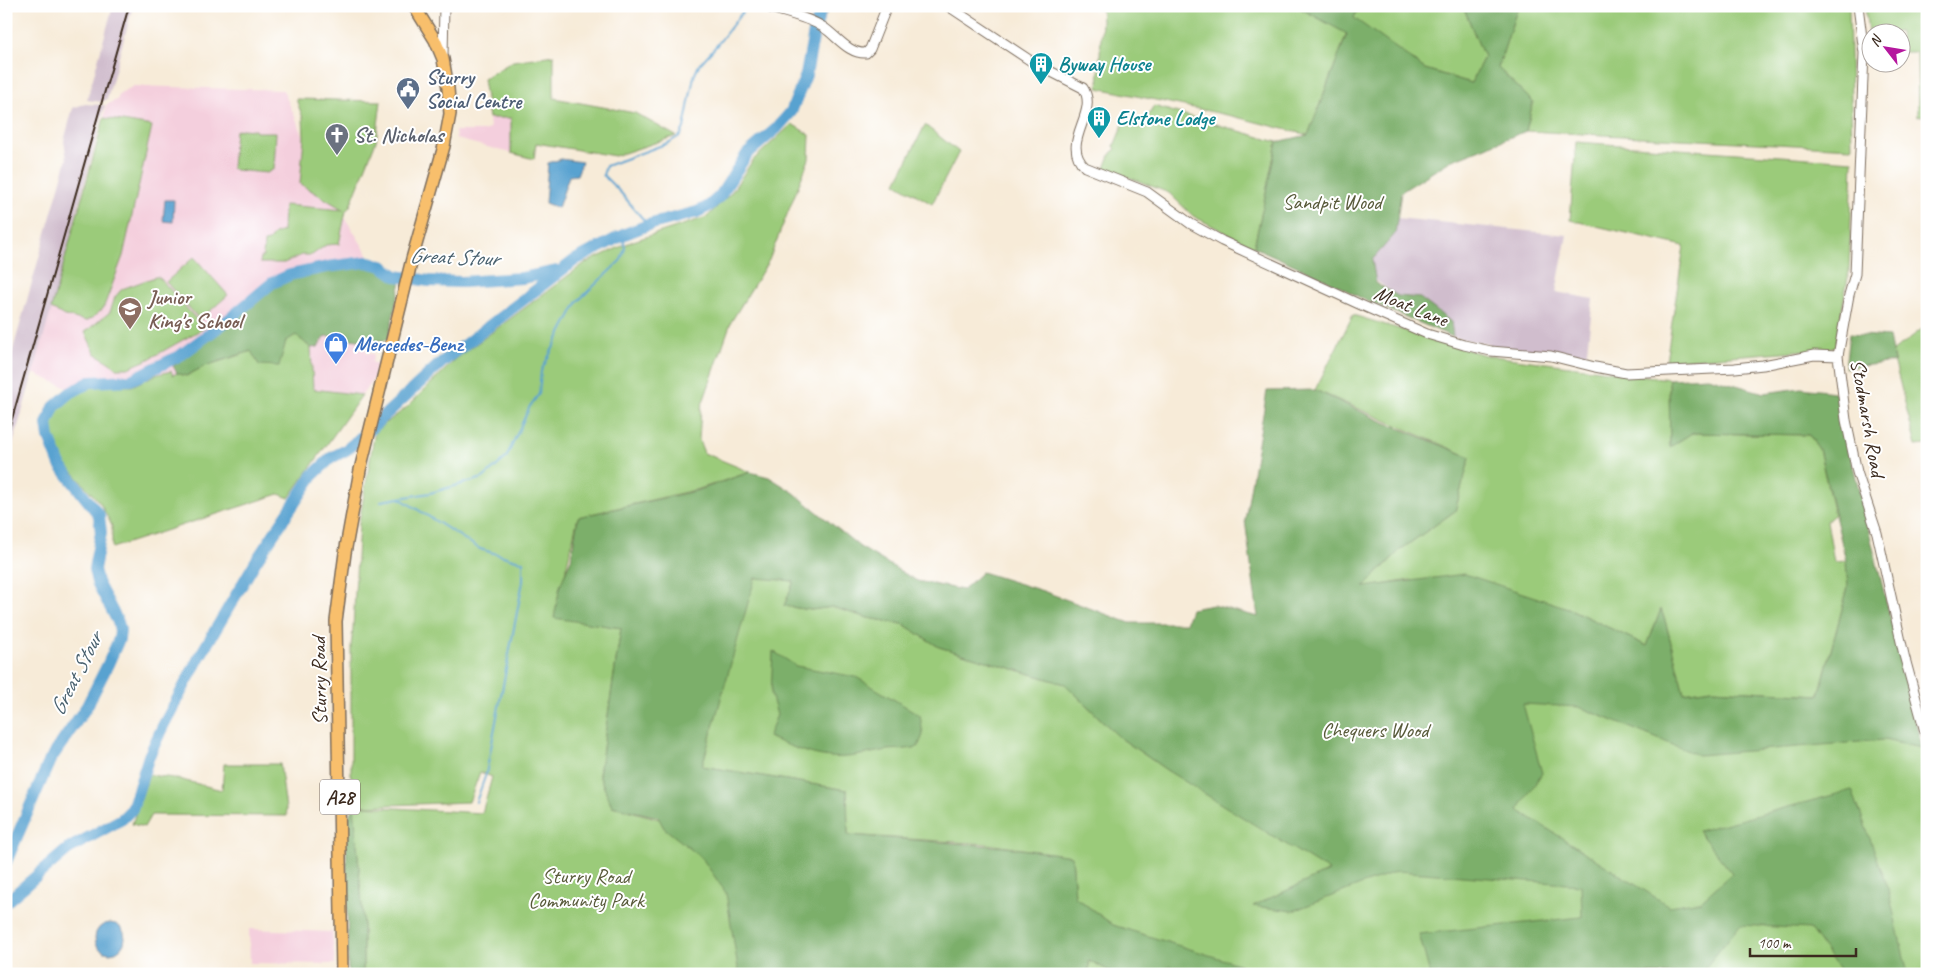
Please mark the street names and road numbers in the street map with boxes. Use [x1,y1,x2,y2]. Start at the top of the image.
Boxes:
street label: Moat Lane [1371,280,1453,333]
street label: Stodmarsh Road [1845,357,1892,482]
street label: Sturry Road [305,633,333,725]
road number: A28 [320,780,360,814]

